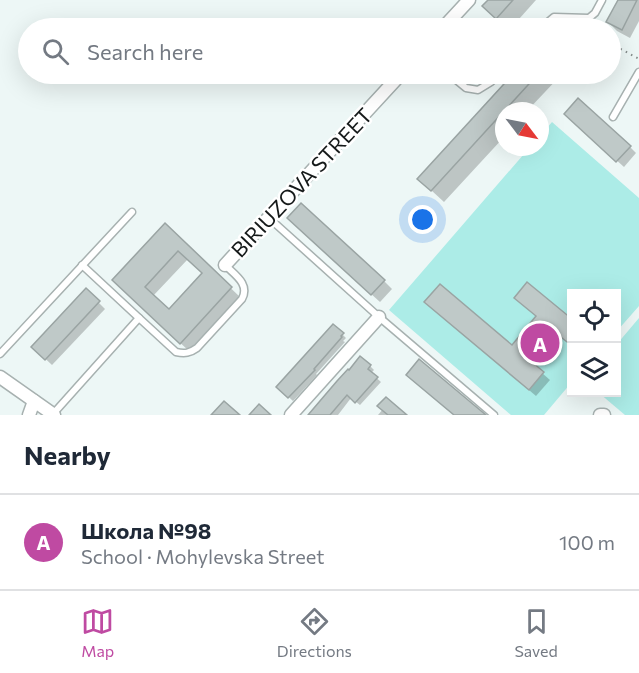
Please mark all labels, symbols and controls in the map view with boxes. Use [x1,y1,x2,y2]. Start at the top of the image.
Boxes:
search box [18,18,621,84]
icon: search [39,35,72,68]
text: Search here [87,38,203,65]
street label: BIRIUZOVA STREET [226,102,376,262]
north arrow [495,102,549,156]
your location [408,205,437,234]
map controls [567,289,621,397]
button: locate [567,289,621,343]
pin: A [520,320,560,366]
button: layers [567,343,621,397]
text: Nearby [24,439,111,470]
text: Школа №98 [81,517,211,544]
text: A [36,530,51,554]
text: 100 m [559,530,615,554]
text: School · Mohylevska Street [81,544,324,568]
tab: Map [81,605,114,660]
tab: Directions [277,605,352,660]
tab: Saved [514,605,558,660]

